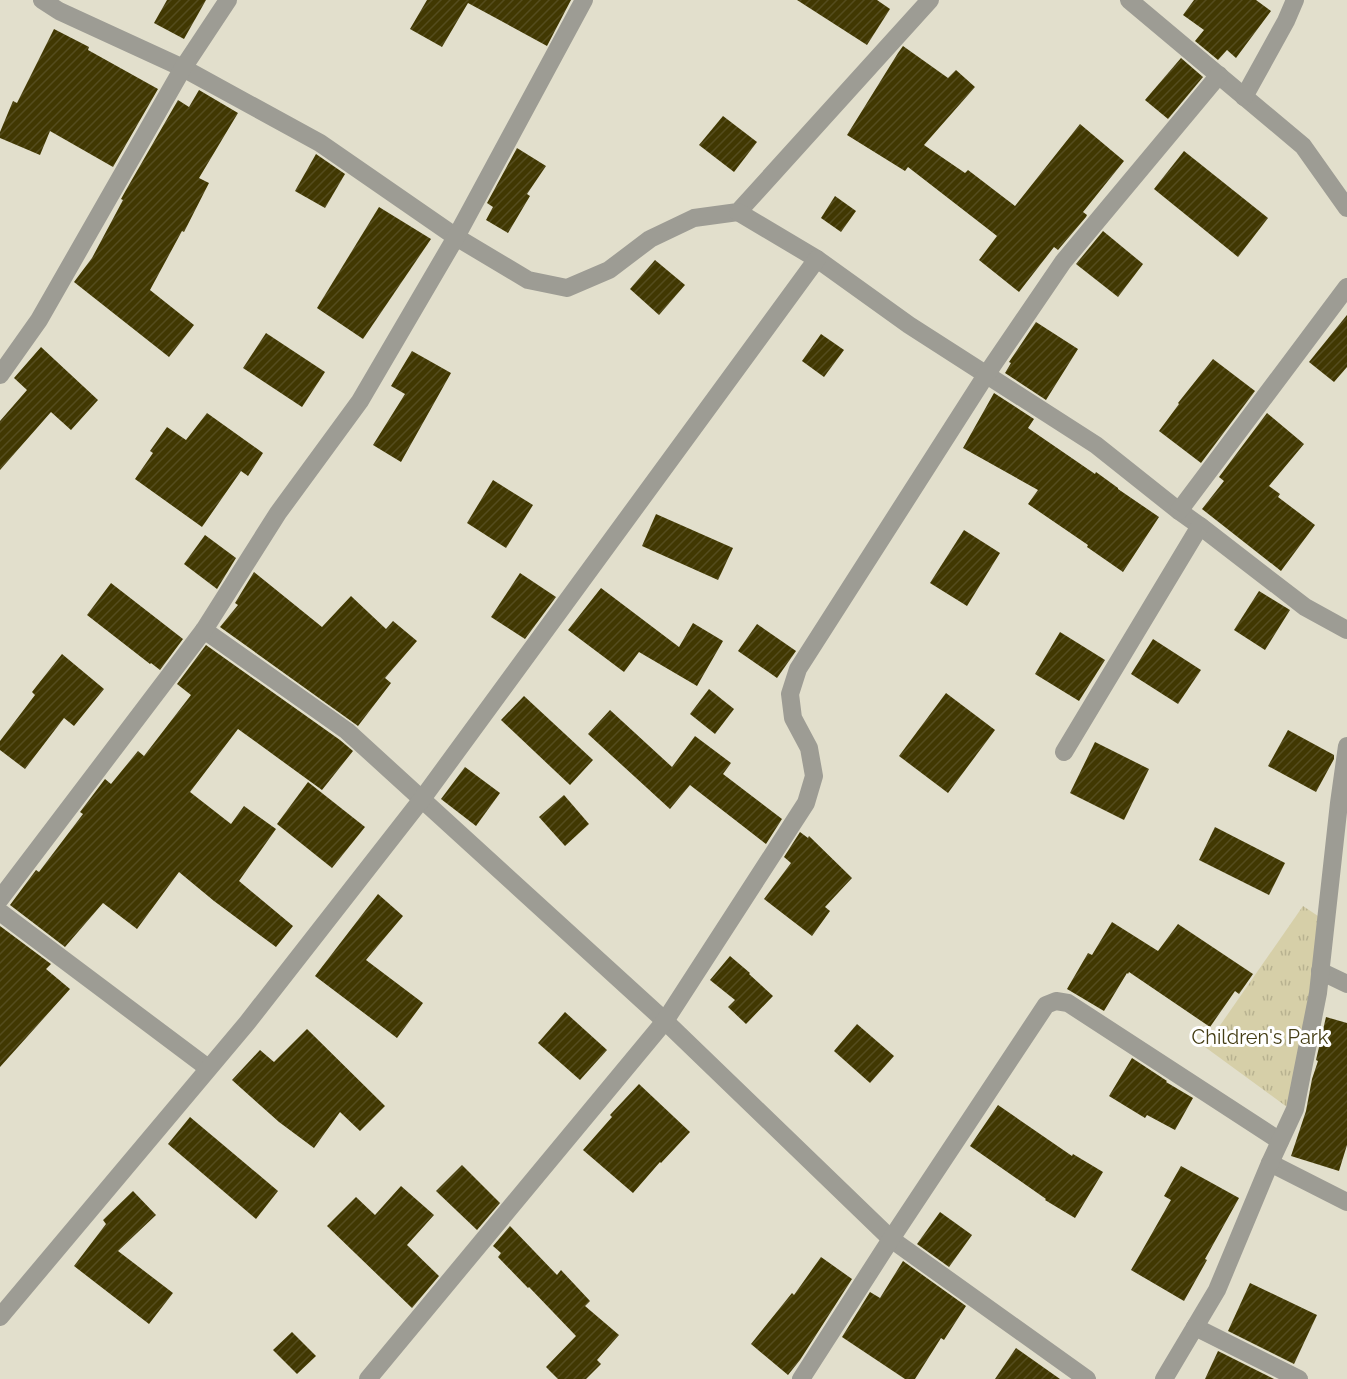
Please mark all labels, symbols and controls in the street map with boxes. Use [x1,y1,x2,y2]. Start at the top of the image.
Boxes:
park label: Children's Park [1192,1025,1329,1049]

